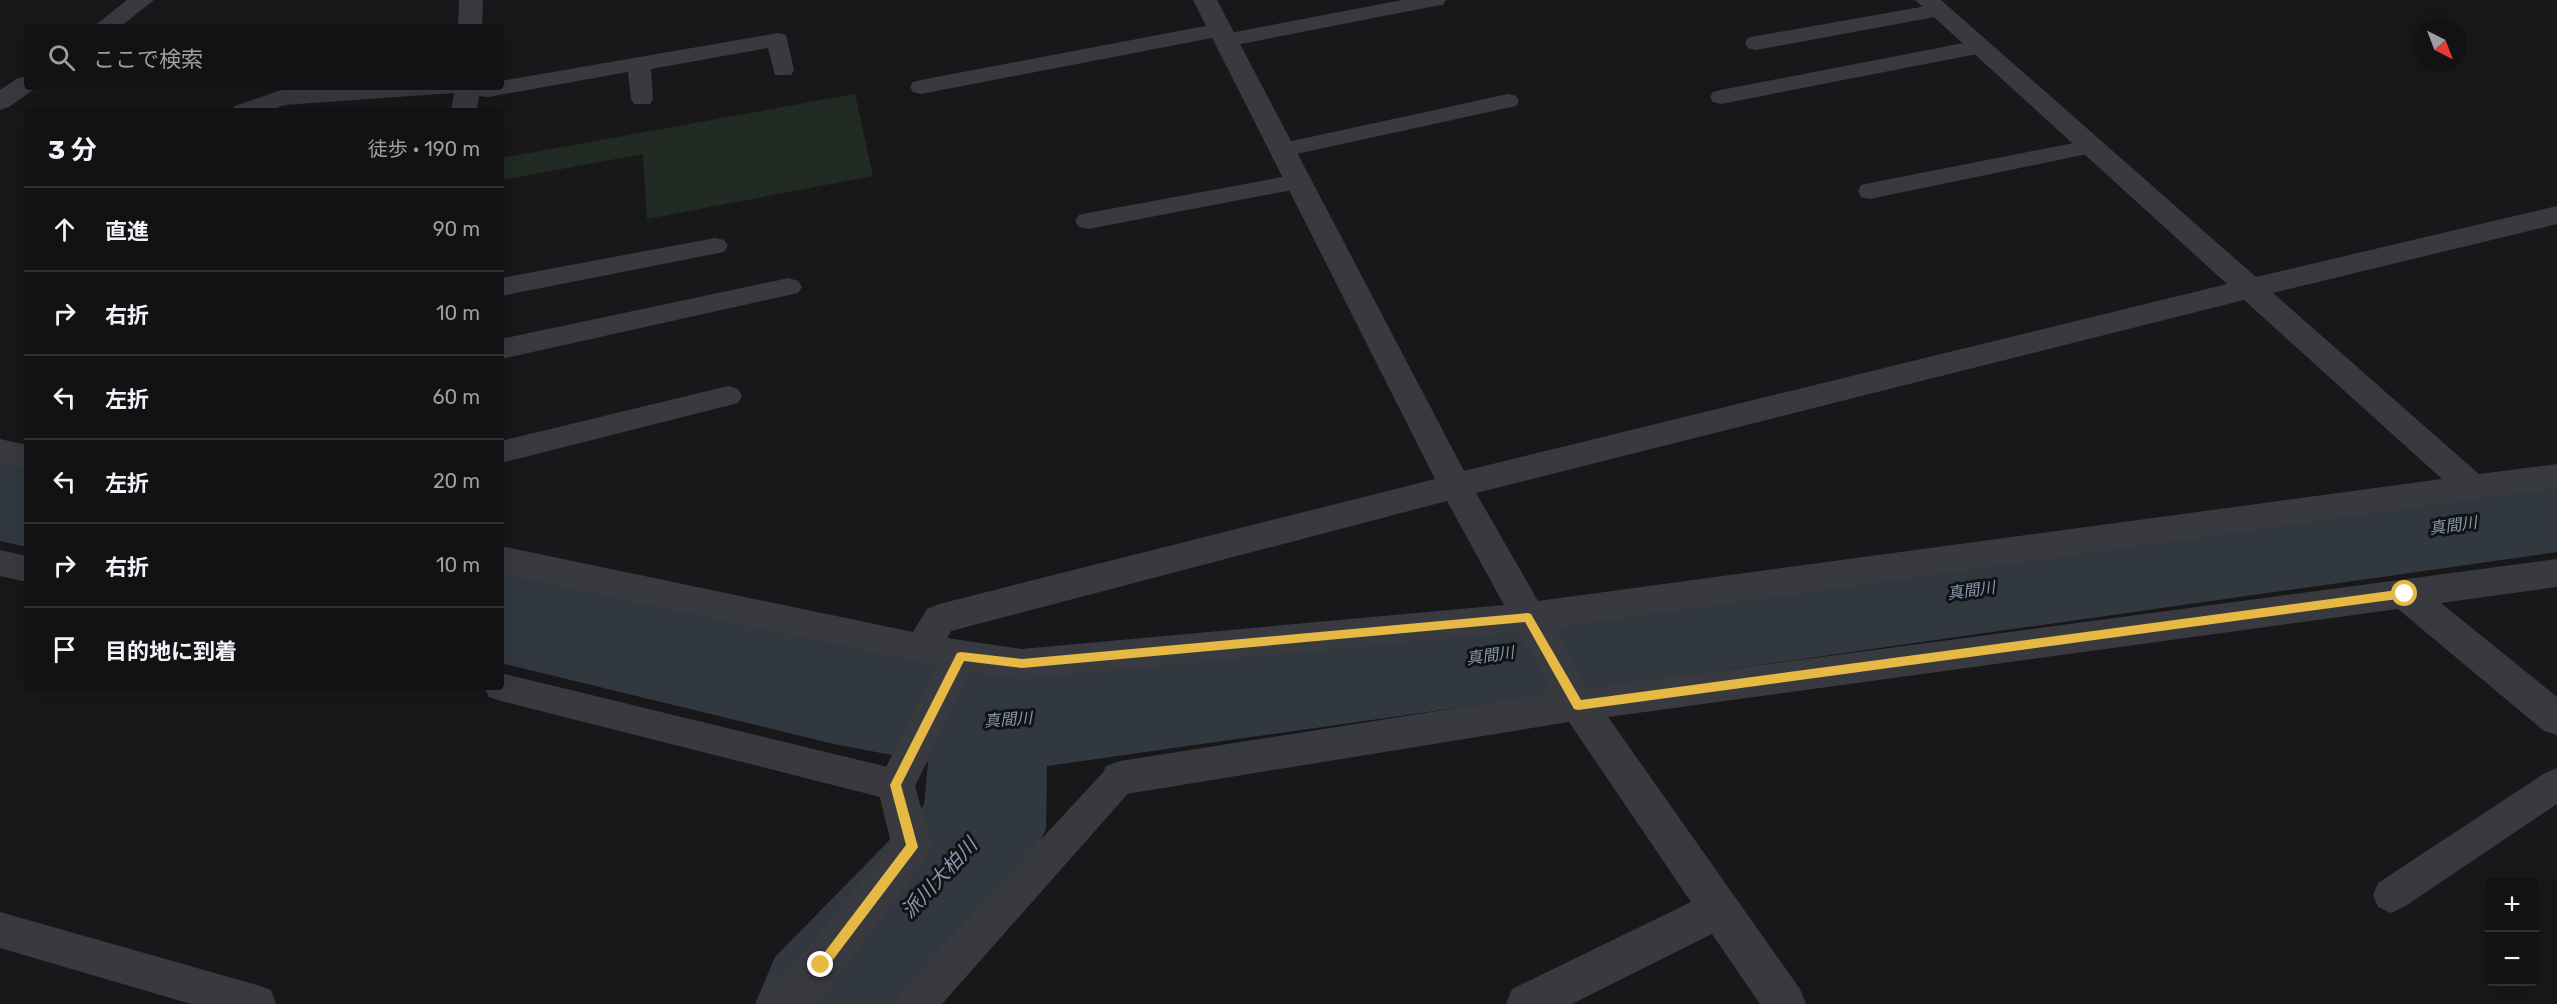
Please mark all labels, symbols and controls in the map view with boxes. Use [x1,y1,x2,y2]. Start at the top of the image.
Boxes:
north arrow [2413,18,2467,72]
search box [24,24,504,90]
icon: search [45,41,78,74]
text: ここで検索 [93,46,203,73]
text: 3 分 [48,135,97,166]
text: 徒歩 · 190 m [368,137,480,161]
icon: ahead [48,213,81,246]
text: 90 m [433,217,480,241]
text: 直進 [105,218,149,245]
icon: right [48,297,81,330]
text: 10 m [436,301,480,325]
text: 右折 [105,302,149,329]
icon: left [48,381,81,414]
text: 60 m [433,385,480,409]
text: 左折 [105,386,149,413]
icon: left [48,465,81,498]
text: 20 m [433,469,480,493]
text: 左折 [105,470,149,497]
water label: 真間川 [2428,512,2480,538]
icon: right [48,549,81,582]
text: 10 m [436,553,480,577]
text: 右折 [105,554,149,581]
water label: 真間川 [1946,577,1998,603]
route start [2391,580,2417,606]
icon: arrive [48,633,81,666]
text: 目的地に到着 [105,638,237,665]
water label: 真間川 [1465,642,1517,668]
water label: 真間川 [983,708,1035,731]
water label: 派川大柏川 [896,832,983,923]
map controls [2485,878,2539,986]
button: + [2485,878,2539,932]
button: − [2485,932,2539,986]
route end [807,951,833,977]

